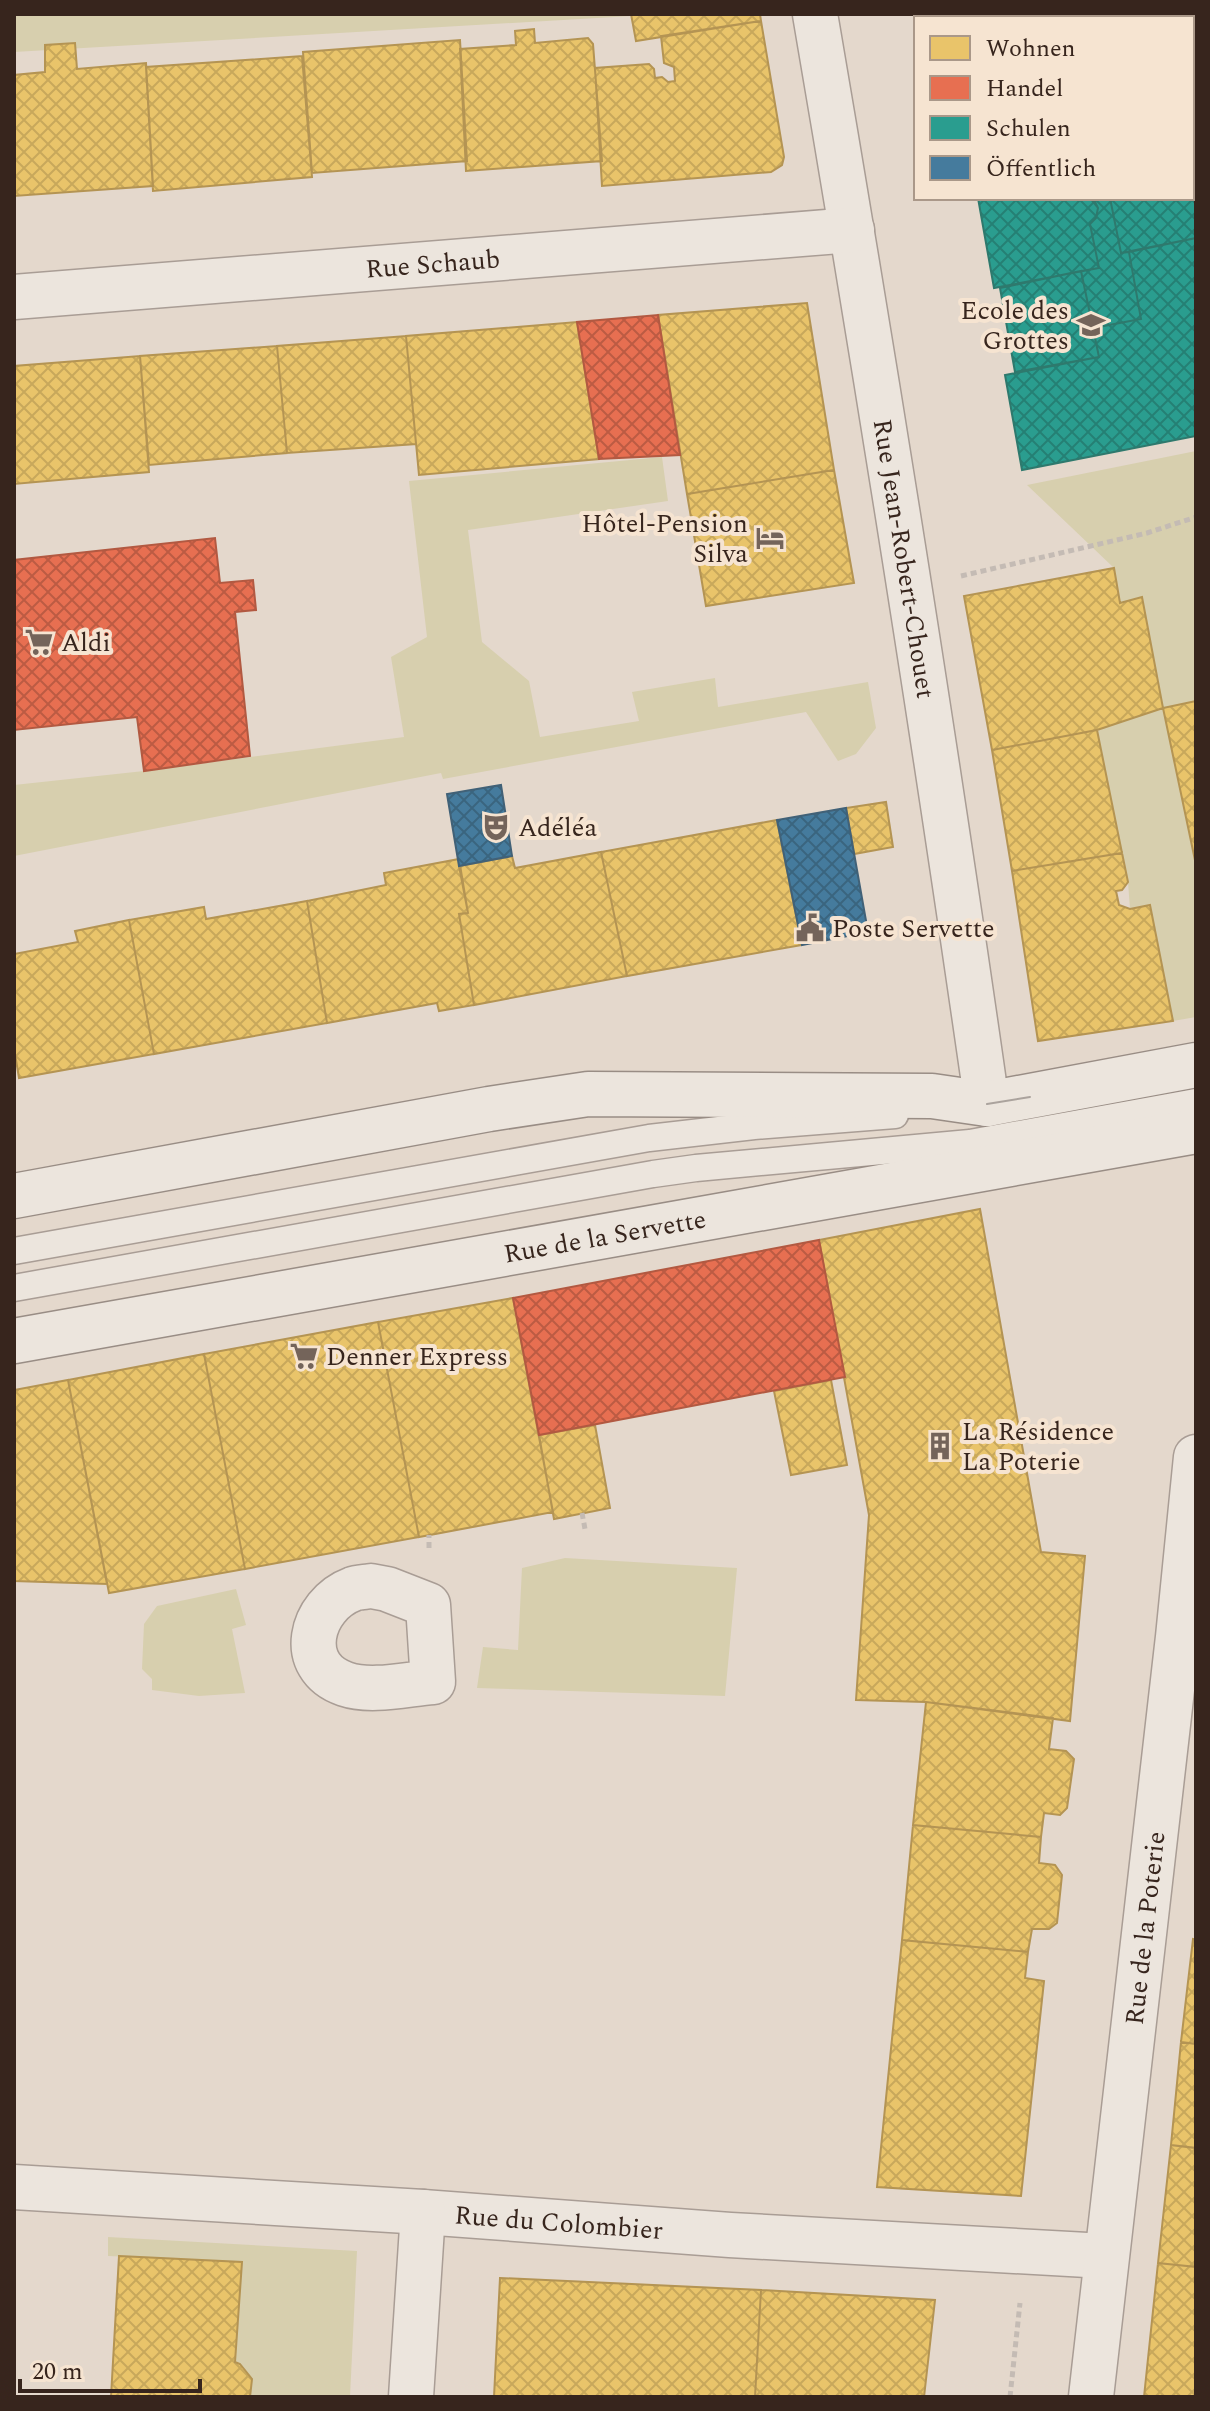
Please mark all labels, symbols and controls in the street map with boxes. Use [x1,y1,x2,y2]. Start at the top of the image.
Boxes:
legend [914,16,1194,200]
text: Wohnen [986,31,1076,67]
text: Handel [986,71,1063,107]
text: Schulen [986,111,1071,147]
text: Öffentlich [986,151,1096,187]
street label: Rue Schaub [364,239,501,290]
place label: Ecole des Grottes [960,291,1069,361]
school or university icon: Ecole des Grottes [1076,310,1106,340]
street label: Rue Jean-Robert-Chouet [862,416,945,701]
place label: Hôtel-Pension Silva [581,504,748,574]
hotel icon: Hôtel-Pension Silva [755,523,785,553]
place label: Aldi [61,623,111,663]
supermarket icon: Aldi [24,627,54,657]
place label: Adéléa [518,808,597,848]
theatre icon: Adéléa [481,812,511,842]
place label: Poste Servette [832,909,995,949]
public building icon: Poste Servette [795,913,825,943]
street label: Rue de la Servette [501,1199,709,1275]
place label: Denner Express [326,1337,508,1377]
supermarket icon: Denner Express [289,1341,319,1371]
place label: La Résidence La Poterie [962,1412,1114,1482]
building icon: La Résidence La Poterie [925,1431,955,1461]
street label: Rue de la Poterie [1115,1829,1177,2027]
street label: Rue du Colombier [453,2195,664,2251]
scale bar [20,2343,200,2393]
text: 20 m [32,2354,83,2390]

